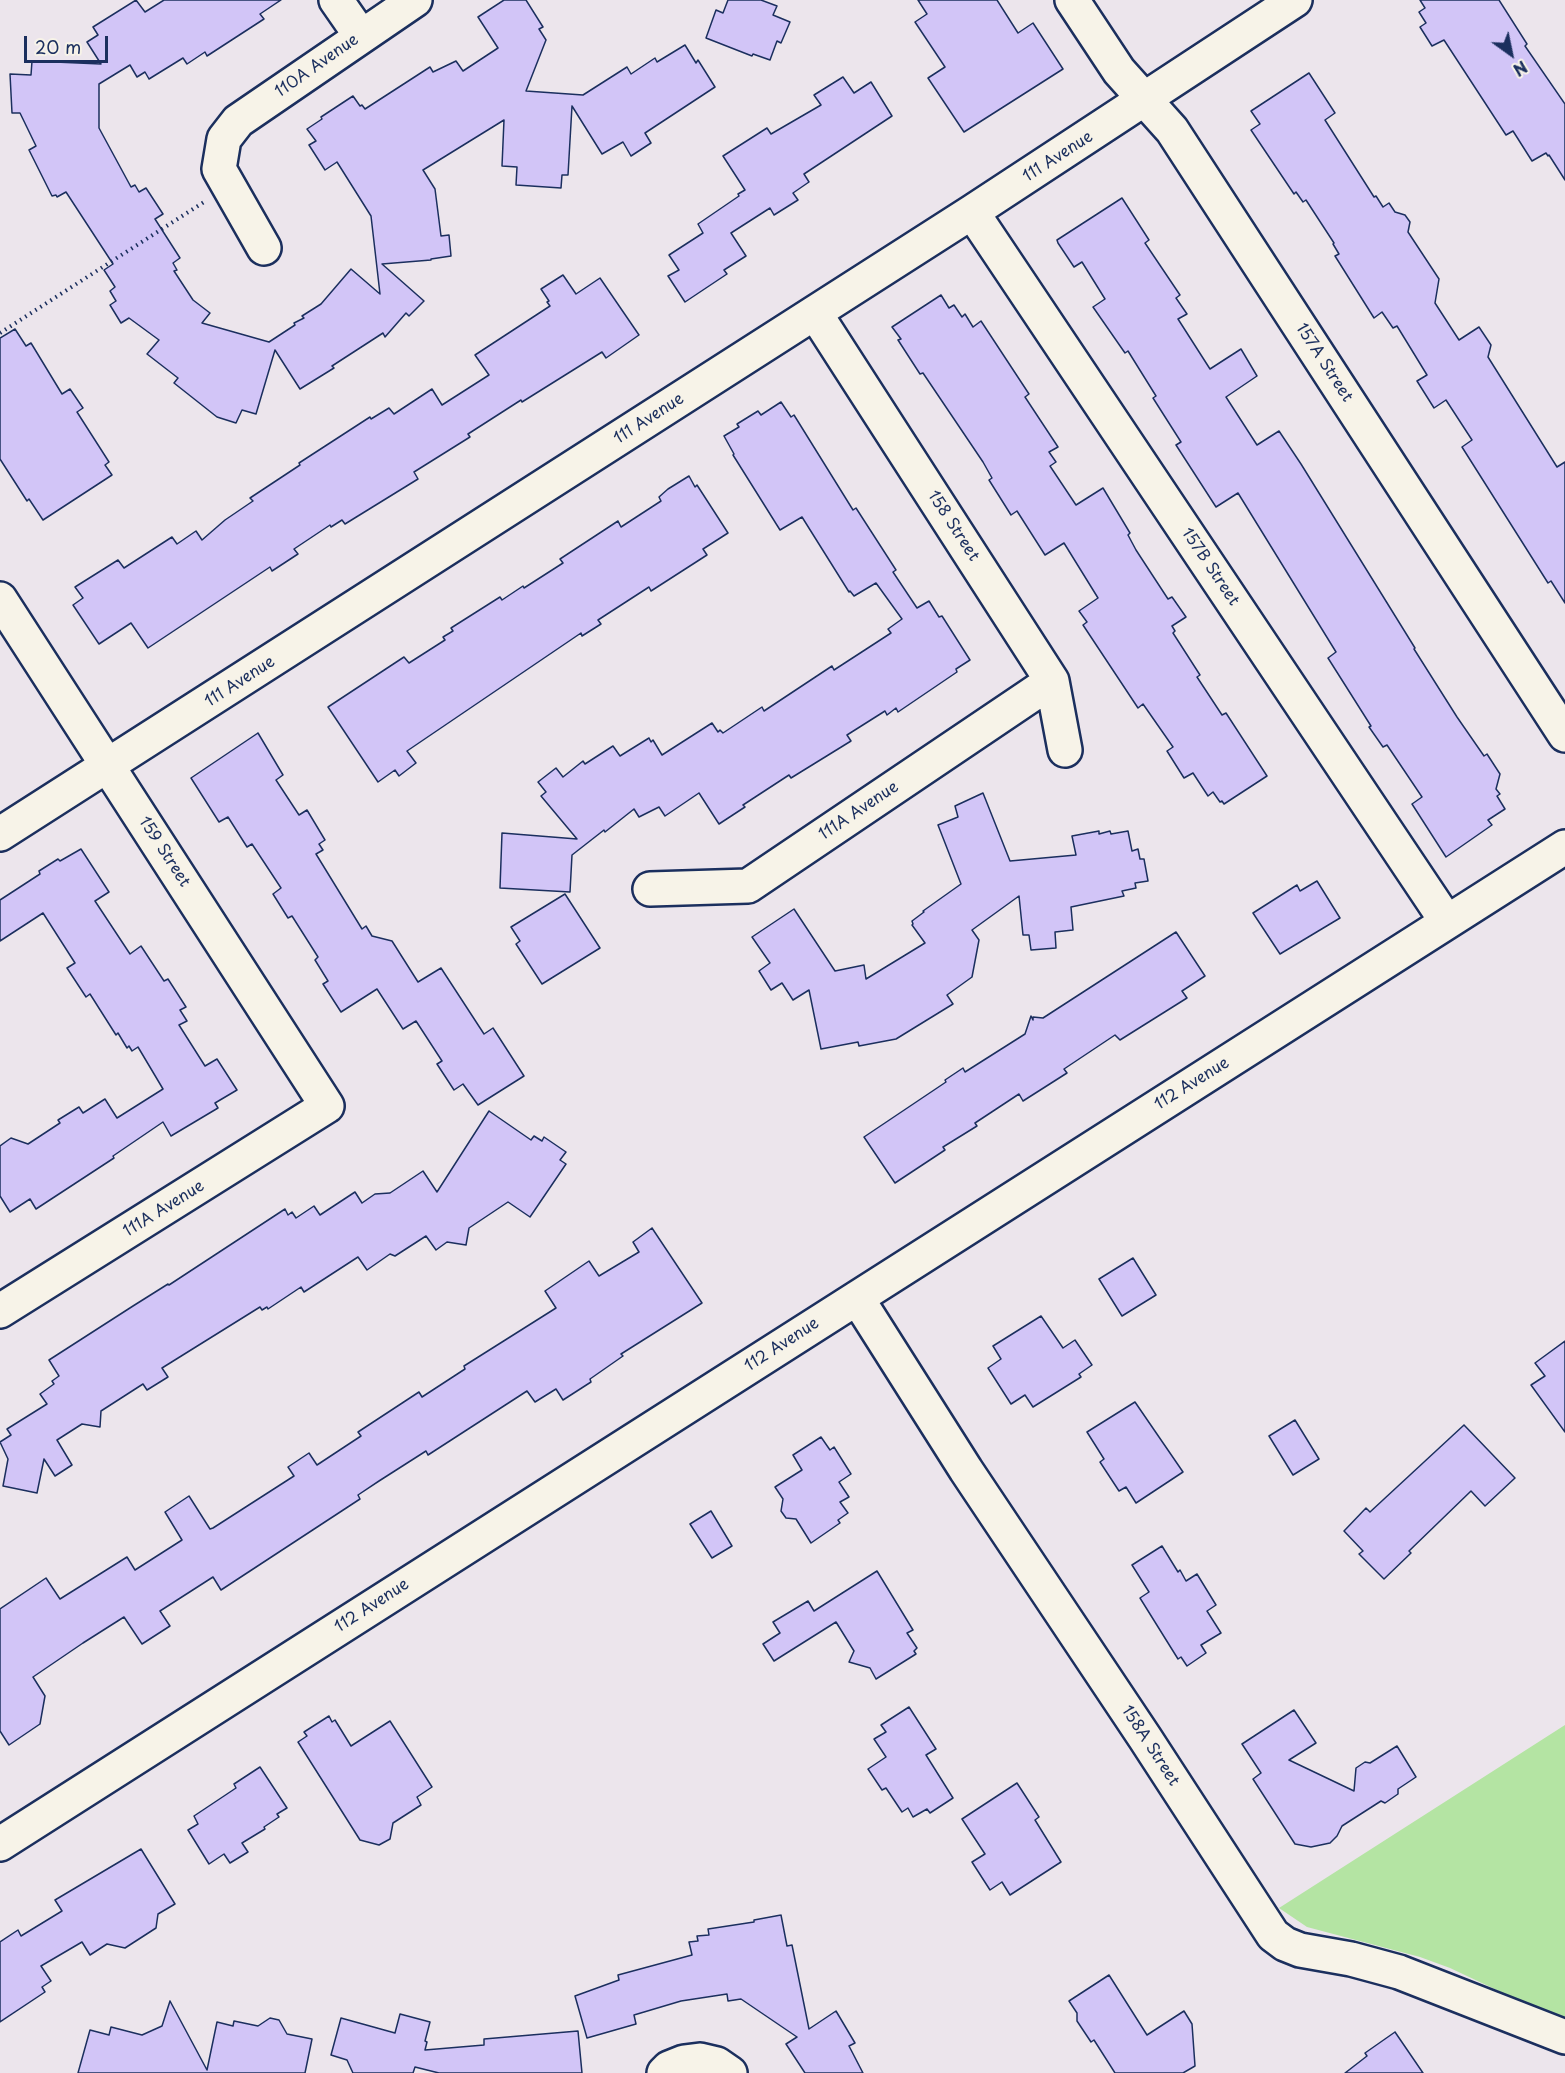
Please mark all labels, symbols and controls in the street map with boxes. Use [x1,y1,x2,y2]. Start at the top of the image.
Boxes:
scale bar [27,24,111,62]
north arrow [1481,24,1541,84]
street label: 110A Avenue [272,30,362,102]
text: 20 m [35,33,81,60]
text: N [1509,56,1533,83]
street label: 111 Avenue [1019,127,1097,187]
street label: 157A Street [1291,320,1357,406]
street label: 111 Avenue [610,389,688,449]
street label: 158 Street [923,487,983,565]
street label: 157B Street [1177,525,1243,609]
street label: 111 Avenue [201,652,279,712]
street label: 111A Avenue [816,777,902,845]
street label: 159 Street [134,813,194,891]
street label: 112 Avenue [1151,1053,1233,1115]
street label: 111A Avenue [120,1177,208,1241]
street label: 112 Avenue [741,1314,823,1376]
street label: 112 Avenue [331,1575,413,1637]
street label: 158A Street [1117,1702,1183,1790]

